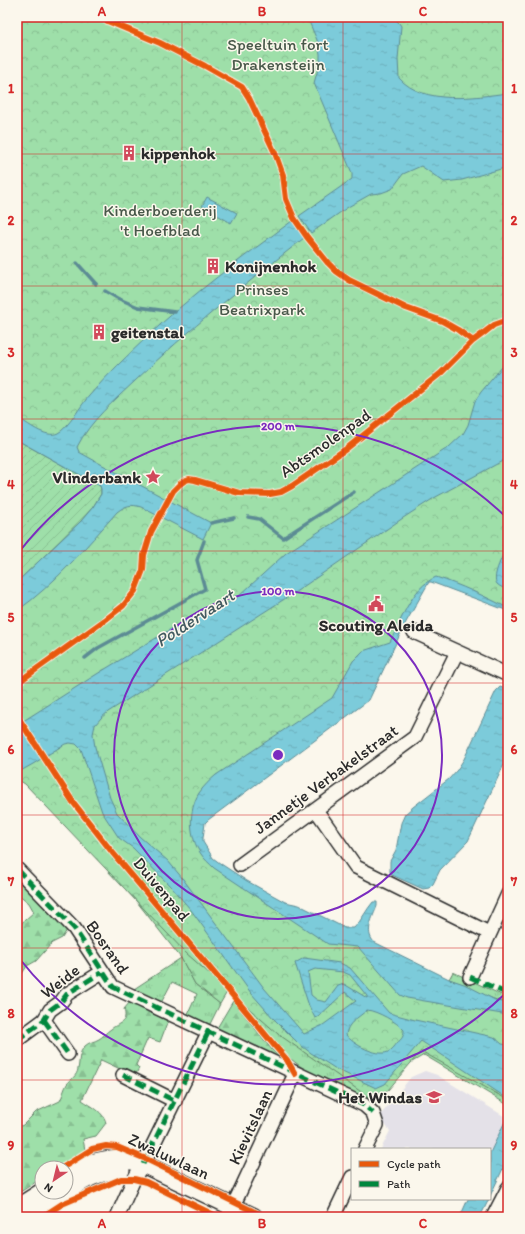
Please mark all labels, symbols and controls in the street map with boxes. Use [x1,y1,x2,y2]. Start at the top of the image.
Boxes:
text: A [97,4,107,19]
text: B [258,4,267,19]
text: C [419,4,428,19]
park label: Speeltuin fort Drakensteijn [227,34,329,74]
text: 1 [8,81,14,96]
text: 1 [511,81,517,96]
place label: kippenhok [141,143,216,164]
building icon: kippenhok [120,144,138,162]
park label: Kinderboerderij 't Hoefblad [103,200,217,240]
text: 2 [8,213,15,228]
text: 2 [511,213,518,228]
place label: Konijnenhok [225,256,316,277]
building icon: Konijnenhok [204,257,222,275]
park label: Prinses Beatrixpark [219,279,305,319]
place label: geitenstal [111,322,184,343]
building icon: geitenstal [90,323,108,341]
text: 3 [7,345,15,360]
text: 3 [510,345,518,360]
street label: Abtsmolenpad [276,404,374,482]
text: 200 m [261,419,296,433]
place label: Vlinderbank [53,467,141,487]
place icon: Vlinderbank [144,468,162,486]
text: 4 [7,477,15,492]
text: 4 [510,477,518,492]
water label: Poldervaart [151,583,241,652]
text: 100 m [261,584,295,598]
public building icon: Scouting Aleida [367,595,385,613]
text: 5 [8,610,15,625]
text: 5 [511,610,518,625]
place label: Scouting Aleida [319,615,433,636]
street label: Jannetje Verbakelstraat [250,720,402,838]
text: 6 [8,742,15,757]
text: 6 [511,742,518,757]
centre of rings [271,748,285,762]
street label: Duivenpad [129,853,195,926]
text: 7 [7,874,15,889]
text: 7 [510,874,518,889]
street label: Bosrand [82,916,134,978]
street label: Weide [37,960,83,1002]
text: 8 [7,1006,15,1021]
text: 8 [510,1006,518,1021]
street label: Kievitslaan [224,1086,276,1168]
place label: Het Windas [338,1087,422,1107]
school or university icon: Het Windas [425,1088,443,1106]
street label: Zwaluwlaan [125,1129,213,1183]
text: 9 [8,1138,15,1153]
text: 9 [511,1138,518,1153]
legend [351,1148,491,1200]
text: Cycle path [387,1157,441,1171]
north arrow [34,1160,74,1200]
text: Path [387,1177,410,1191]
text: N [42,1180,55,1195]
text: A [97,1216,107,1231]
text: B [258,1216,267,1231]
text: C [419,1216,428,1231]

